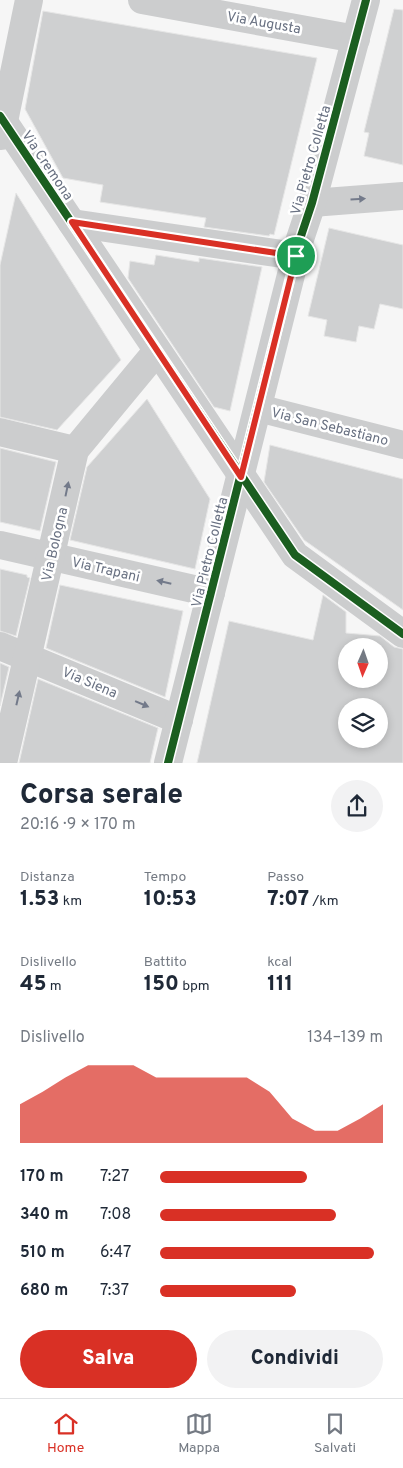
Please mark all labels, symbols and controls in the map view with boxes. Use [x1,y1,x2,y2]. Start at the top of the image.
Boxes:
street label: Via Augusta [225,9,302,38]
street label: Via Pietro Colletta [288,104,335,217]
street label: Via Cremona [17,128,76,204]
one-way arrow [350,195,366,203]
pin [275,235,317,277]
icon: arrive [282,242,310,270]
street label: Via San Sebastiano [269,405,390,450]
one-way arrow [63,482,71,497]
street label: Via Pietro Colletta [189,495,232,609]
street label: Via Bologna [39,506,72,583]
street label: Via Trapani [70,554,141,587]
one-way arrow [156,578,171,586]
north arrow [338,638,388,688]
map controls [338,638,388,748]
street label: Via Siena [59,664,120,703]
one-way arrow [14,691,22,706]
button: layers [338,698,388,748]
one-way arrow [135,701,149,709]
text: Corsa serale [20,778,183,814]
button: share [331,780,383,832]
text: 20:16 · 9 × 170 m [20,815,135,835]
text: Distanza [20,869,75,886]
text: Tempo [144,869,186,886]
text: Passo [267,869,304,886]
text: 1.53 [20,886,59,913]
text: 10:53 [144,886,197,913]
text: 7:07 [267,886,309,913]
text: km [59,893,82,910]
text: /km [309,893,339,910]
text: Dislivello [20,954,77,971]
text: Battito [144,954,187,971]
text: kcal [267,954,292,971]
text: 45 [20,971,46,998]
text: 150 [144,971,179,998]
text: 111 [267,971,293,998]
text: m [46,978,62,995]
text: bpm [179,978,210,995]
text: Dislivello [20,1028,85,1048]
text: 134–139 m [307,1028,383,1048]
text: 170 m [20,1167,64,1187]
text: 7:27 [100,1167,129,1187]
text: 340 m [20,1205,68,1225]
text: 7:08 [100,1205,131,1225]
text: 510 m [20,1243,65,1263]
text: 6:47 [100,1243,131,1263]
text: 680 m [20,1281,68,1301]
text: 7:37 [100,1281,129,1301]
button: Salva [20,1330,197,1388]
button: Condividi [207,1330,383,1388]
tab: Home [47,1410,84,1457]
tab: Mappa [178,1410,220,1457]
tab: Salvati [314,1410,356,1457]

